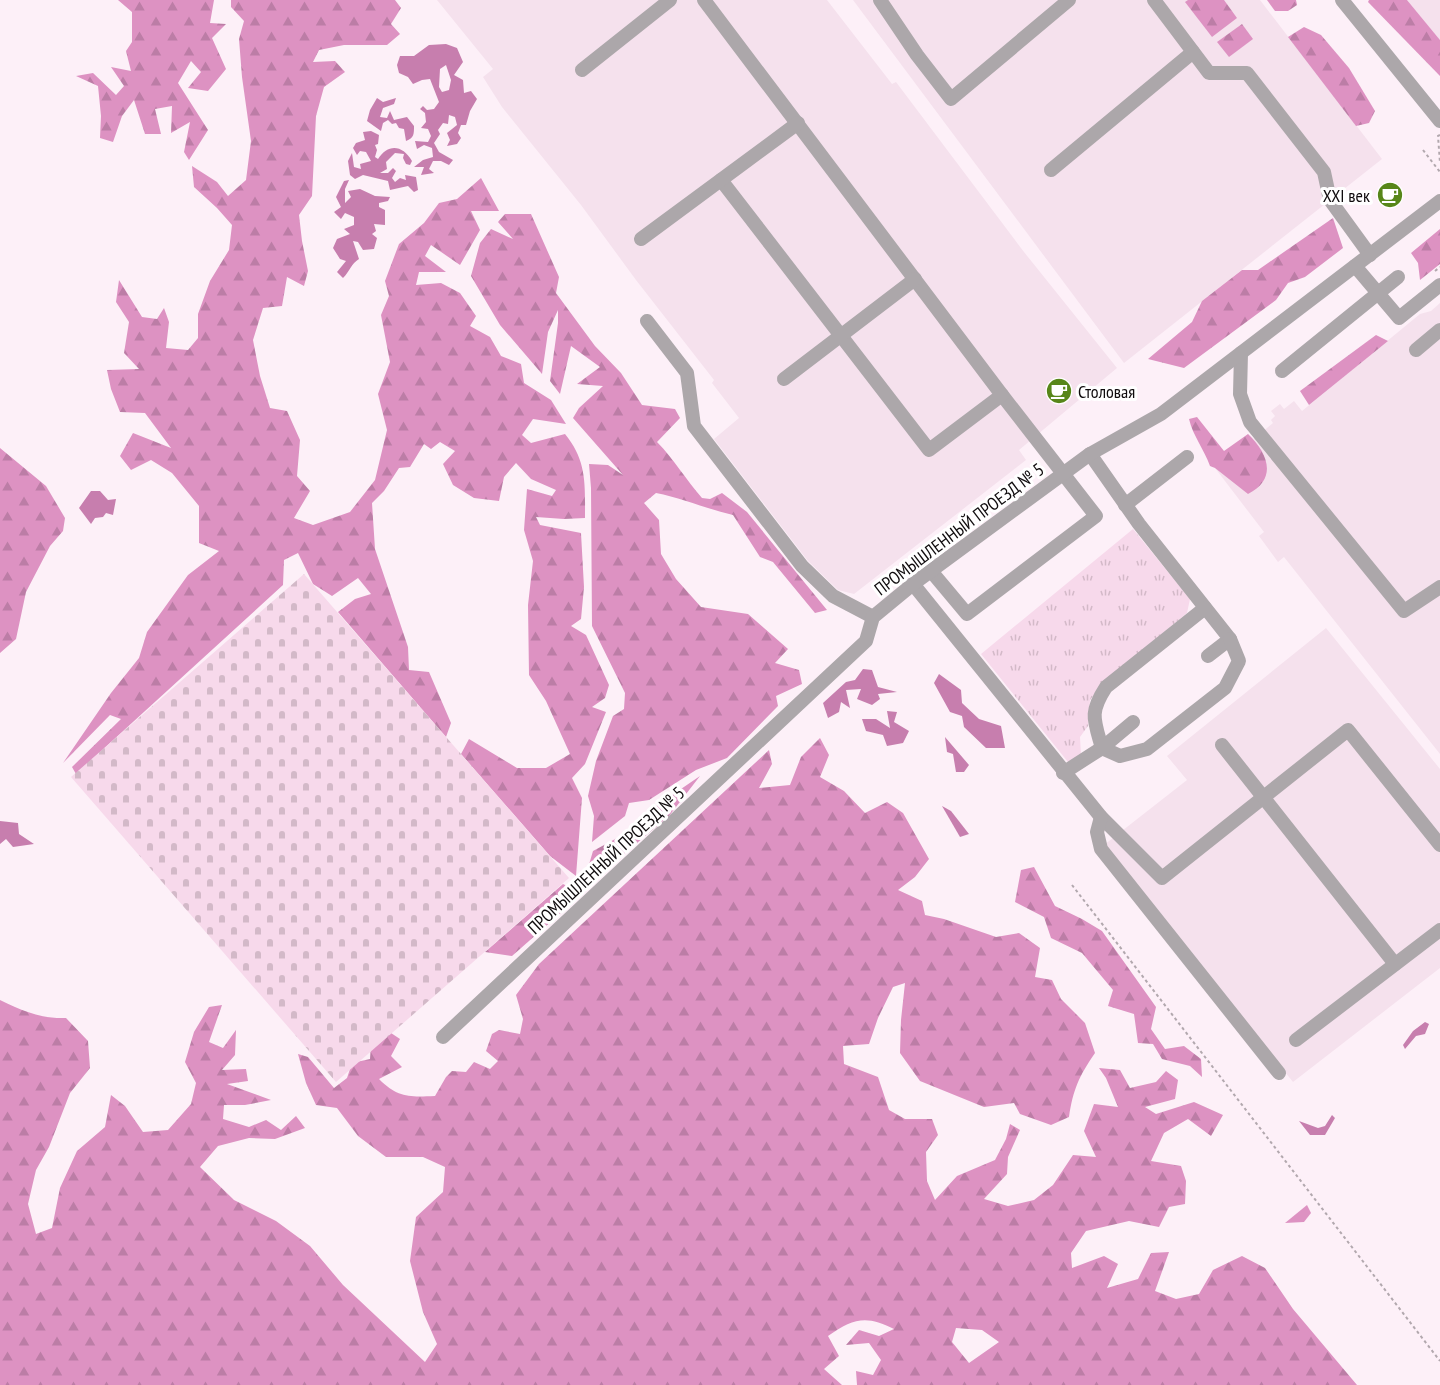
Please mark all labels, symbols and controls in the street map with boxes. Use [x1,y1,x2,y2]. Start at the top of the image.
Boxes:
cafe icon: XXI век [1375,180,1405,210]
place label: XXI век [1323,184,1370,207]
cafe icon: Столовая [1044,376,1074,406]
place label: Столовая [1078,380,1135,403]
street label: ПРОМЫШЛЕННЫЙ ПРОЕЗД № 5 [870,458,1048,600]
street label: ПРОМЫШЛЕННЫЙ ПРОЕЗД № 5 [523,781,689,939]

